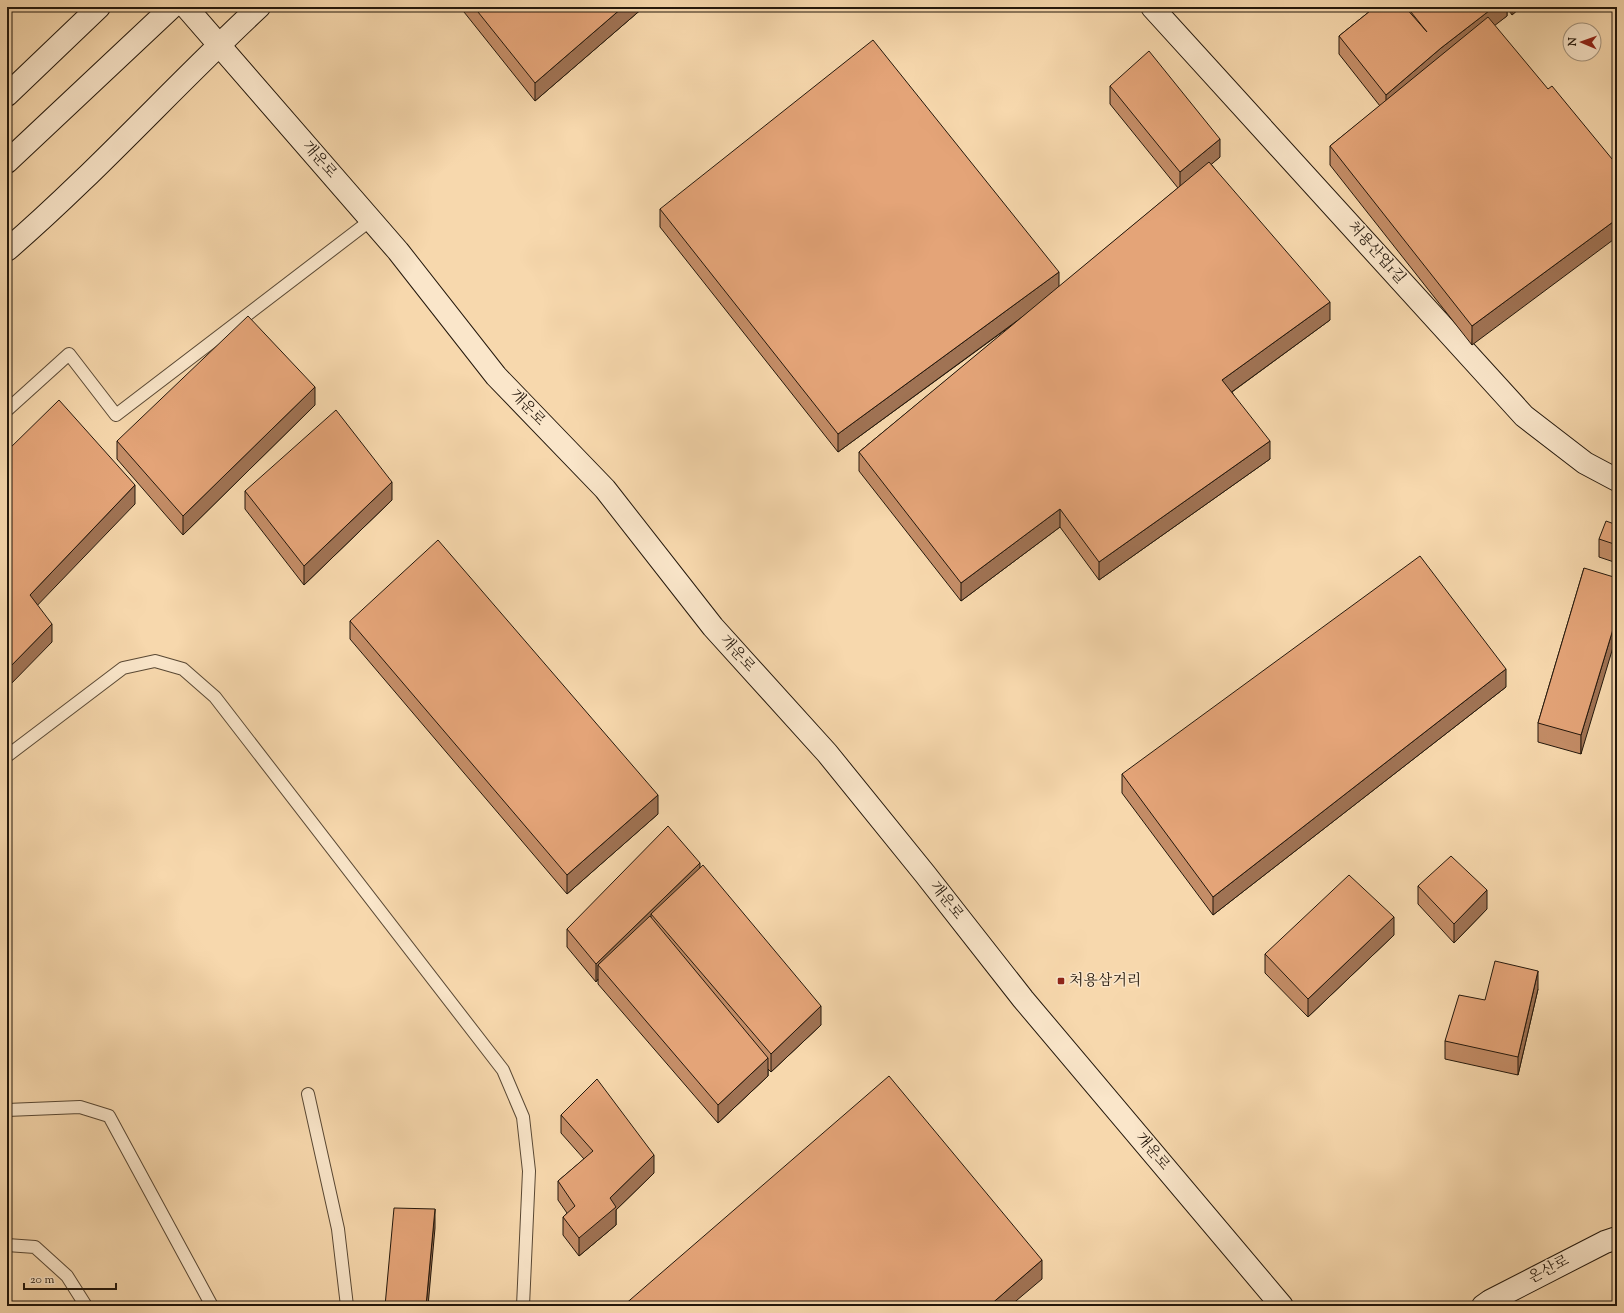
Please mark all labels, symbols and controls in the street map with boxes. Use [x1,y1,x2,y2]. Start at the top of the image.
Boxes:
north arrow [1562,22,1602,62]
text: N [1565,37,1581,47]
street label: 개운로 [297,137,342,184]
street label: 처용산업1길 [1342,217,1410,289]
street label: 개운로 [504,385,550,431]
street label: 개운로 [715,631,760,678]
street label: 개운로 [924,877,968,925]
place label: 처용삼거리 [1069,971,1141,992]
marker: 처용삼거리 [1056,976,1066,986]
street label: 개운로 [1130,1129,1174,1176]
street label: 온산로 [1525,1251,1574,1289]
scale bar [24,1265,116,1291]
text: 20 m [30,1271,55,1289]

